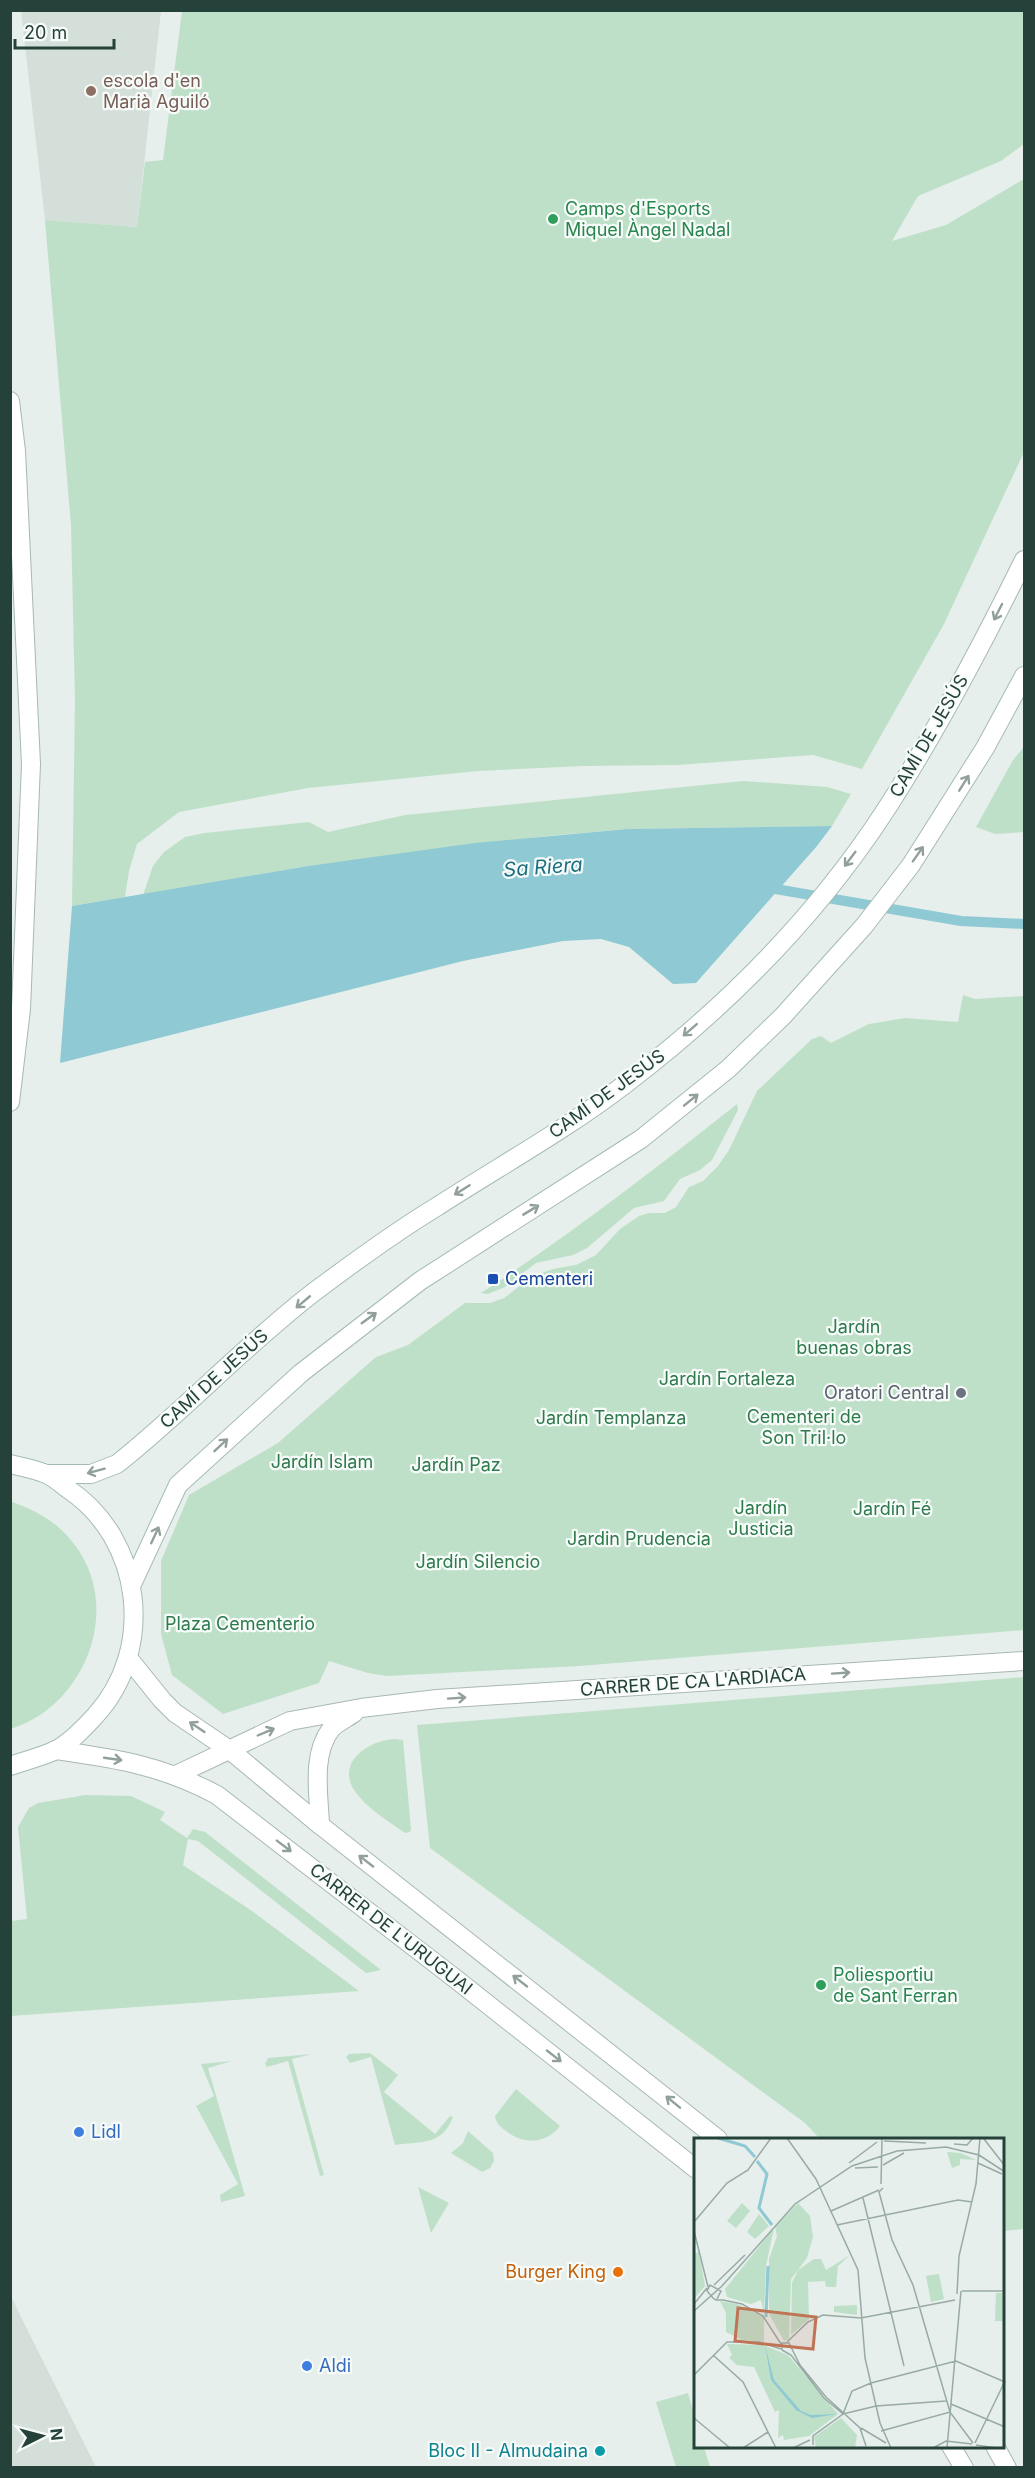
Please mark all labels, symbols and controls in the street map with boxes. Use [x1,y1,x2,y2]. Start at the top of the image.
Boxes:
scale bar [15,12,114,50]
text: 20 m [24,22,67,43]
place label: escola d'en Marià Aguiló [103,70,210,112]
marker: escola d'en Marià Aguiló [84,84,98,98]
place label: Camps d'Esports Miquel Àngel Nadal [565,198,730,240]
marker: Camps d'Esports Miquel Àngel Nadal [546,212,560,226]
one-way arrow [992,603,1004,621]
street label: CAMÍ DE JESÚS [884,670,972,801]
one-way arrow [958,775,970,792]
one-way arrow [912,847,924,863]
one-way arrow [844,850,857,866]
water label: Sa Riera [503,852,583,882]
one-way arrow [683,1023,698,1037]
street label: CAMÍ DE JESÚS [544,1044,669,1143]
one-way arrow [683,1093,699,1106]
one-way arrow [454,1185,471,1197]
one-way arrow [522,1204,539,1216]
place label: Cementeri [505,1268,593,1289]
marker: Cementeri [486,1272,500,1286]
one-way arrow [295,1295,311,1308]
one-way arrow [360,1312,376,1325]
park label: Jardín buenas obras [796,1316,912,1358]
street label: CAMÍ DE JESÚS [155,1324,272,1433]
park label: Jardín Fortaleza [659,1368,795,1389]
place label: Oratori Central [824,1382,949,1403]
marker: Oratori Central [954,1386,968,1400]
park label: Cementeri de Son Tril·lo [747,1406,861,1448]
park label: Jardín Templanza [536,1407,686,1428]
one-way arrow [213,1438,228,1452]
park label: Jardín Islam [271,1451,373,1472]
park label: Jardín Paz [411,1454,501,1475]
one-way arrow [87,1466,106,1477]
park label: Jardín Justicia [728,1497,794,1539]
park label: Jardín Fé [853,1498,931,1519]
one-way arrow [150,1526,162,1544]
park label: Jardin Prudencia [567,1528,711,1549]
park label: Jardín Silencio [416,1551,540,1572]
park label: Plaza Cementerio [165,1613,315,1634]
street label: CARRER DE CA L'ARDIACA [579,1663,807,1700]
one-way arrow [830,1667,850,1678]
one-way arrow [447,1692,467,1703]
one-way arrow [188,1721,205,1734]
one-way arrow [257,1726,275,1737]
one-way arrow [103,1753,122,1764]
one-way arrow [276,1839,292,1852]
one-way arrow [359,1855,375,1868]
street label: CARRER DE L'URUGUAI [306,1859,477,1999]
place label: Poliesportiu de Sant Ferran [833,1964,958,2006]
one-way arrow [512,1975,528,1988]
marker: Poliesportiu de Sant Ferran [814,1978,828,1992]
one-way arrow [546,2050,562,2063]
one-way arrow [666,2095,681,2109]
place label: Lidl [91,2121,121,2142]
marker: Lidl [72,2125,86,2139]
inset map [694,2138,1005,2448]
place label: Burger King [505,2261,606,2282]
marker: Burger King [611,2265,625,2279]
place label: Aldi [319,2355,351,2376]
marker: Aldi [300,2359,314,2373]
north arrow [12,2406,72,2466]
text: N [46,2427,68,2442]
place label: Bloc II - Almudaina [428,2440,588,2461]
marker: Bloc II - Almudaina [593,2444,607,2458]

